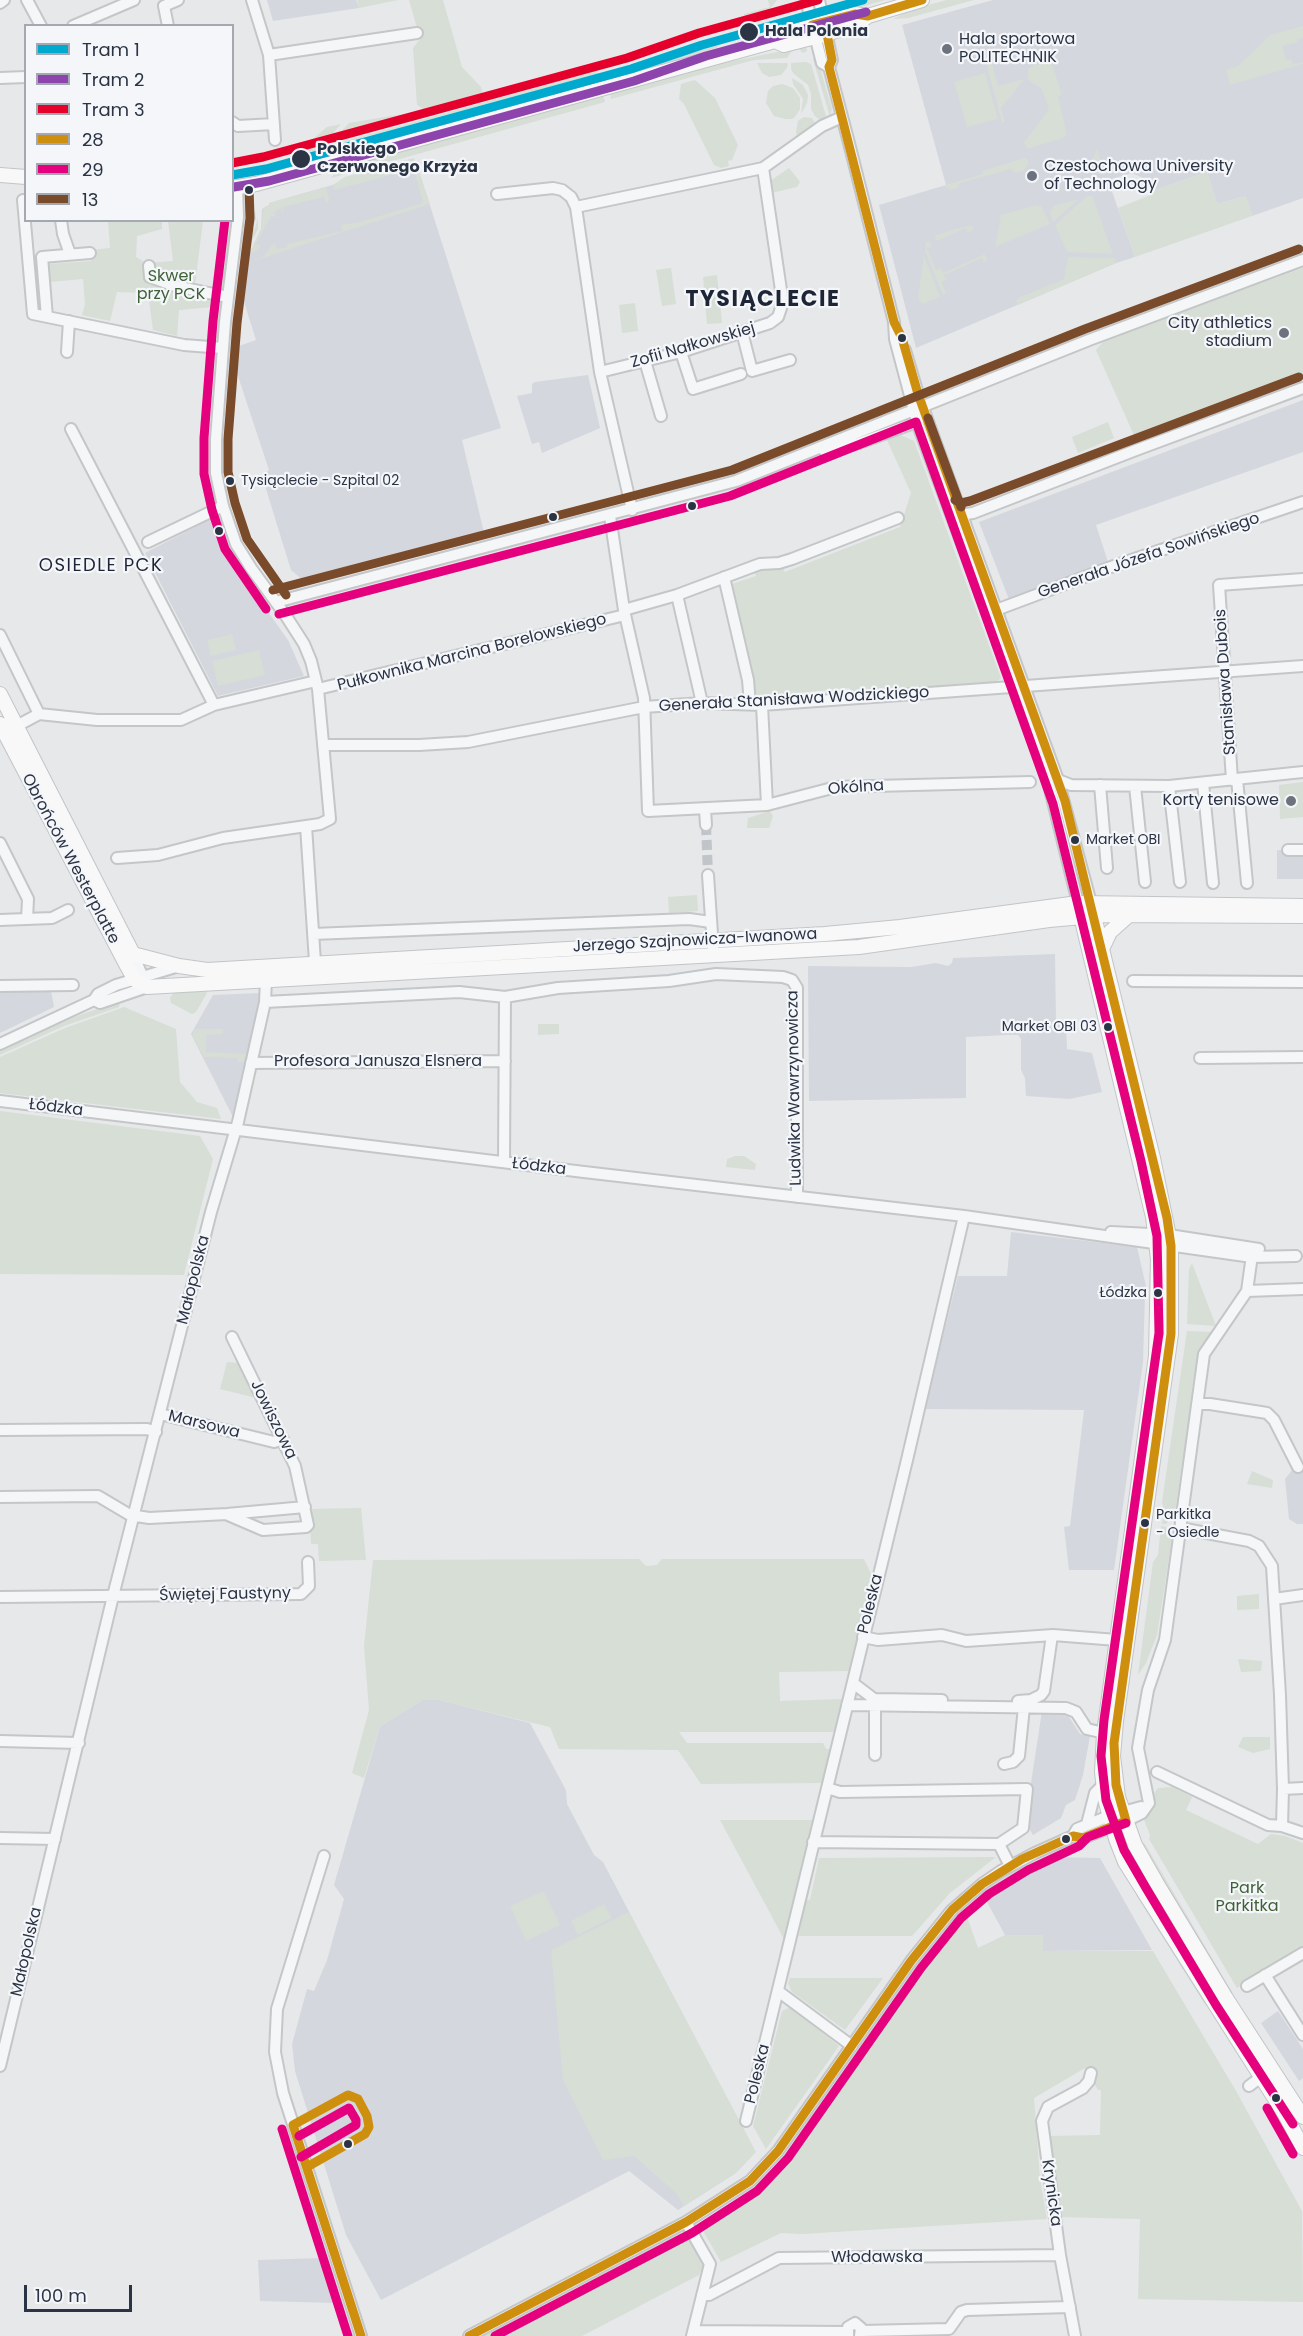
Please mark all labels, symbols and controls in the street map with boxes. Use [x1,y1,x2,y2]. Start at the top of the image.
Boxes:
marker: Hala Polonia [738,21,760,43]
place label: Hala Polonia [765,22,868,42]
legend [24,24,234,222]
place label: Hala sportowa POLITECHNIK [959,30,1075,68]
text: Tram 1 [82,37,140,62]
marker: Hala sportowa POLITECHNIK [940,42,954,56]
text: Tram 2 [82,67,144,92]
text: Tram 3 [82,97,145,122]
text: 28 [82,127,104,152]
place label: Polskiego Czerwonego Krzyża [317,140,478,178]
marker: Polskiego Czerwonego Krzyża [290,148,312,170]
text: 29 [82,157,104,182]
place label: Czestochowa University of Technology [1044,157,1233,195]
marker: Czestochowa University of Technology [1025,169,1039,183]
unlabelled marker [243,184,255,196]
text: 13 [82,187,98,212]
park label: Skwer przy PCK [137,267,205,305]
district label: TYSIĄCLECIE [686,287,840,313]
place label: City athletics stadium [1168,314,1272,352]
street label: Zofii Nałkowskiej [629,319,757,373]
marker: City athletics stadium [1277,326,1291,340]
unlabelled marker [896,332,908,344]
place label: Tysiąclecie - Szpital 02 [241,473,399,489]
marker: Tysiąclecie - Szpital 02 [224,475,236,487]
unlabelled marker [686,500,698,512]
street label: Generała Józefa Sowińskiego [1036,509,1262,603]
unlabelled marker [547,511,559,523]
unlabelled marker [213,525,225,537]
district label: OSIEDLE PCK [39,555,163,577]
street label: Stanisława Dubois [1211,608,1241,756]
street label: Pułkownika Marcina Borelowskiego [335,610,609,696]
street label: Generała Stanisława Wodzickiego [658,683,930,717]
street label: Obrońców Westerplatte [17,771,123,947]
street label: Okólna [827,776,885,800]
place label: Korty tenisowe [1163,791,1279,811]
marker: Korty tenisowe [1284,794,1298,808]
place label: Market OBI [1086,832,1160,848]
marker: Market OBI [1069,834,1081,846]
street label: Jerzego Szajnowicza-Iwanowa [572,925,818,957]
street label: Ludwika Wawrzynowicza [784,990,806,1186]
place label: Market OBI 03 [1002,1019,1097,1035]
marker: Market OBI 03 [1102,1021,1114,1033]
street label: Profesora Janusza Elsnera [274,1052,482,1072]
street label: Łódzka [28,1095,84,1121]
street label: Łódzka [511,1154,567,1180]
street label: Małopolska [174,1233,214,1327]
place label: Łódzka [1099,1285,1147,1301]
marker: Łódzka [1152,1287,1164,1299]
street label: Jowiszowa [246,1377,300,1463]
street label: Marsowa [166,1407,242,1443]
place label: Parkitka - Osiedle [1156,1507,1219,1540]
marker: Parkitka - Osiedle [1139,1517,1151,1529]
street label: Poleska [854,1572,888,1636]
street label: Świętej Faustyny [159,1584,291,1606]
unlabelled marker [1060,1833,1072,1845]
park label: Park Parkitka [1215,1879,1279,1917]
street label: Małopolska [7,1905,47,1999]
street label: Poleska [741,2042,775,2106]
unlabelled marker [1270,2092,1282,2104]
unlabelled marker [342,2138,354,2150]
street label: Krynicka [1037,2158,1065,2228]
street label: Włodawska [831,2248,923,2268]
scale bar [27,2273,135,2311]
text: 100 m [35,2283,87,2308]

